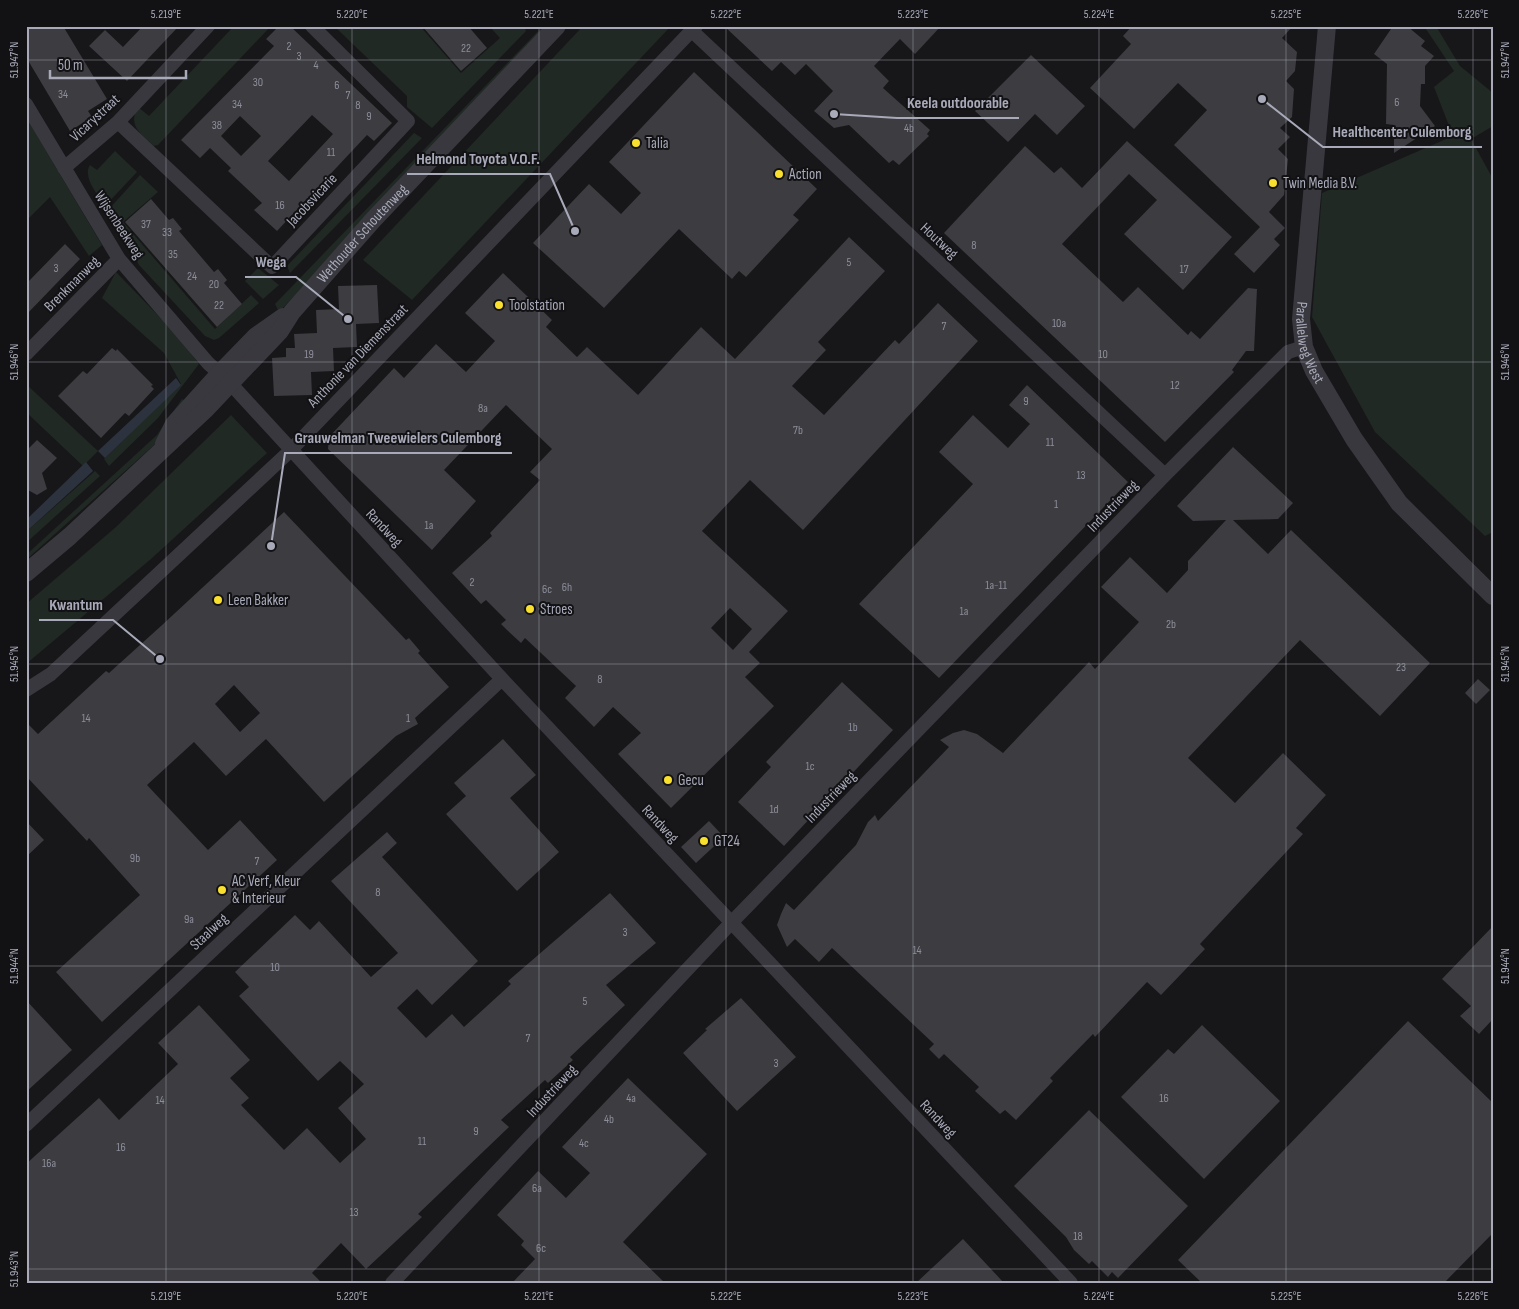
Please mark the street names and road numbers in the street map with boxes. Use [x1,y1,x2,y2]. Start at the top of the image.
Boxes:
street label: Vicarystraat [66,90,124,146]
street label: Jacobsvicarie [282,169,341,231]
street label: Wethouder Schoutenweg [313,180,412,287]
street label: Wijsenbeekweg [90,187,148,263]
street label: Houtweg [916,219,962,263]
street label: Brenkmanweg [40,252,104,316]
street label: Anthonie van Diemenstraat [303,300,413,412]
street label: Parallelweg West [1291,301,1329,387]
street label: Industrieweg [1083,476,1143,536]
street label: Randweg [362,505,406,551]
street label: Industrieweg [801,767,861,827]
street label: Randweg [638,801,682,847]
street label: Staalweg [186,909,232,955]
street label: Industrieweg [523,1061,581,1121]
street label: Randweg [916,1096,960,1142]

